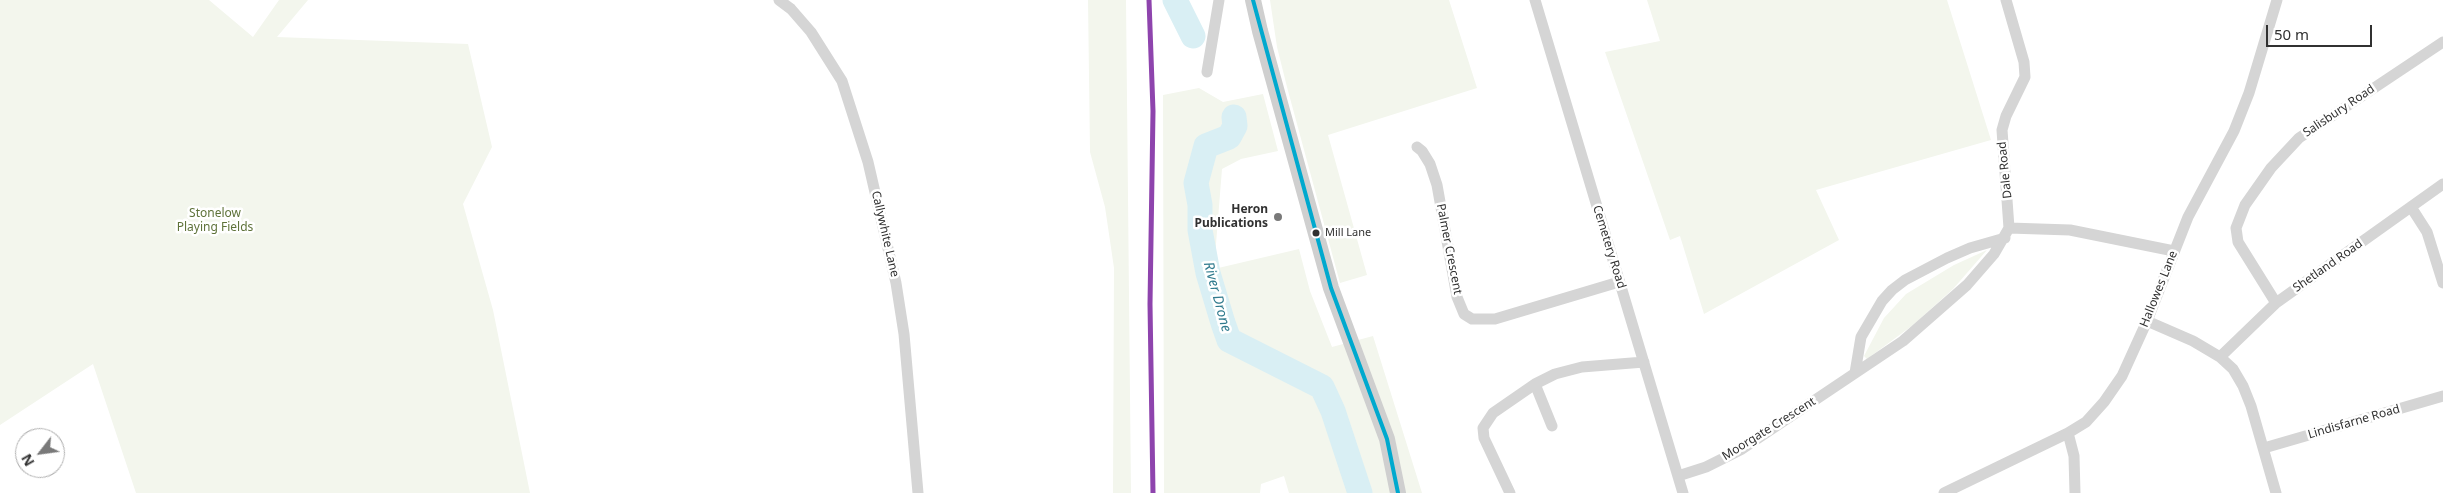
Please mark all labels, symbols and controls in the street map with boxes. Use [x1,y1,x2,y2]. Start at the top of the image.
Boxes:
scale bar [2268,15,2374,47]
text: 50 m [2274,24,2309,44]
street label: Salisbury Road [2301,82,2377,140]
street label: Dale Road [1995,141,2015,199]
street label: Callywhite Lane [868,190,902,278]
street label: Palmer Crescent [1433,202,1465,296]
place label: Heron Publications [1195,203,1268,231]
street label: Cemetery Road [1589,204,1629,290]
park label: Stonelow Playing Fields [177,207,253,235]
marker: Heron Publications [1272,211,1284,223]
place label: Mill Lane [1325,226,1371,240]
marker: Mill Lane [1311,228,1321,238]
street label: Shetland Road [2290,237,2366,295]
street label: Hallowes Lane [2137,249,2181,329]
water label: River Drone [1200,260,1234,334]
street label: Moorgate Crescent [1720,394,1818,464]
street label: Lindisfarne Road [2306,402,2402,442]
north arrow [15,428,65,478]
text: N [16,451,39,470]

